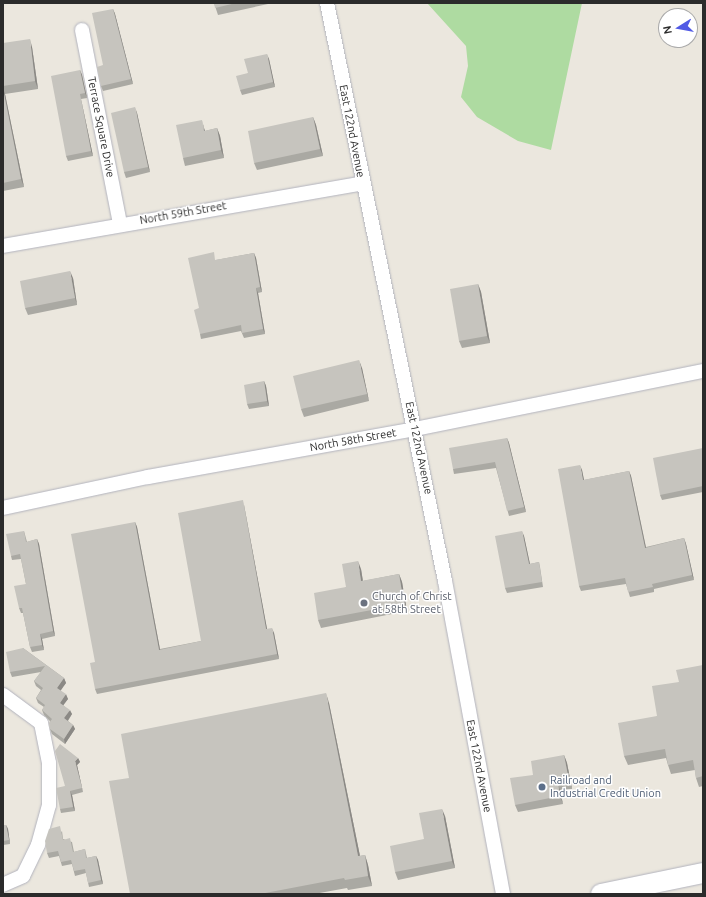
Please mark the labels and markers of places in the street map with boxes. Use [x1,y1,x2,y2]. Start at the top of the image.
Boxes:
place label: Church of Christ at 58th Street [372,590,451,616]
marker: Church of Christ at 58th Street [359,598,369,608]
place label: Railroad and Industrial Credit Union [550,774,661,800]
marker: Railroad and Industrial Credit Union [537,782,547,792]

